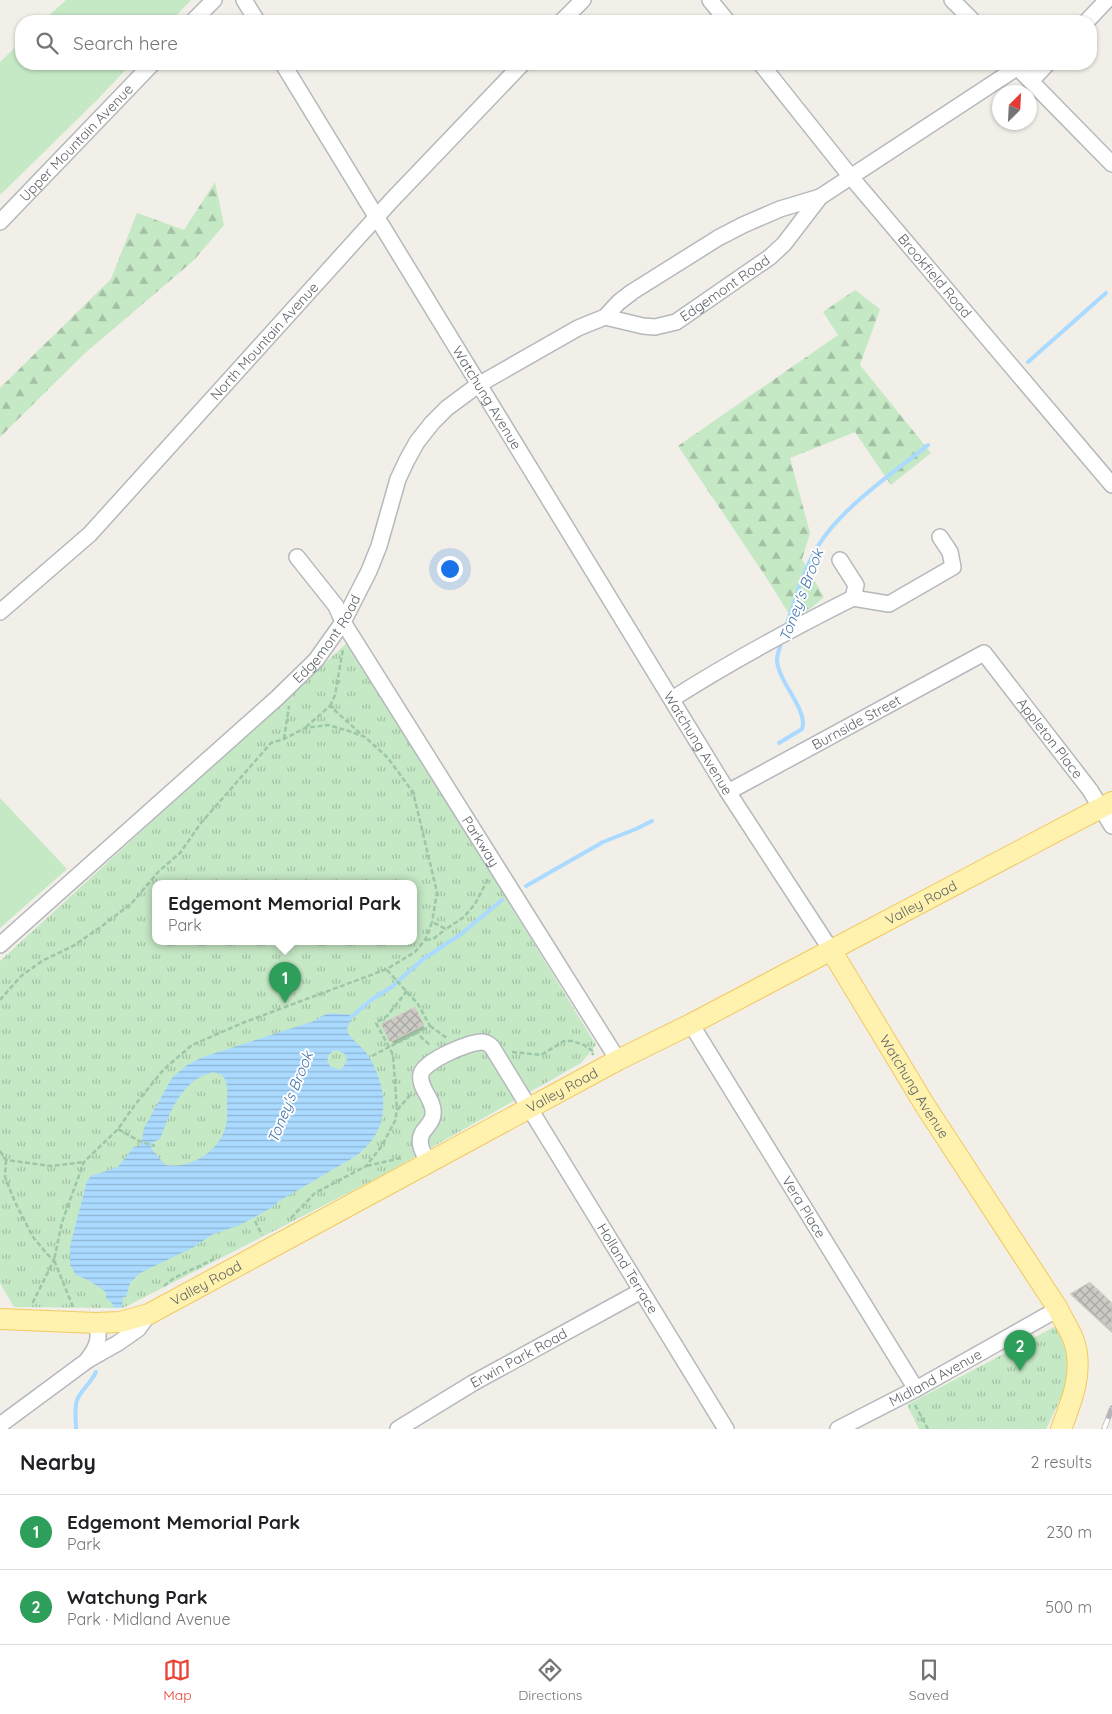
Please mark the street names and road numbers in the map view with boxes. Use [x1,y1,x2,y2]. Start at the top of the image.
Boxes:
street label: Upper Mountain Avenue [16,80,137,205]
street label: Brookfield Road [894,230,975,322]
street label: Edgemont Road [676,251,773,326]
street label: North Mountain Avenue [206,278,322,404]
street label: Watchung Avenue [448,342,526,453]
street label: Edgemont Road [289,592,364,687]
street label: Watchung Avenue [660,688,737,798]
street label: Burnside Street [809,691,904,754]
street label: Appleton Place [1013,694,1087,782]
street label: Parkway [458,812,503,870]
street label: Valley Road [882,876,960,929]
street label: Watchung Avenue [875,1032,953,1142]
street label: Valley Road [523,1064,601,1117]
street label: Vera Place [778,1173,830,1241]
street label: Holland Terrace [593,1220,662,1317]
street label: Valley Road [167,1257,245,1310]
street label: Erwin Park Road [467,1324,570,1392]
street label: Midland Avenue [886,1345,985,1410]

